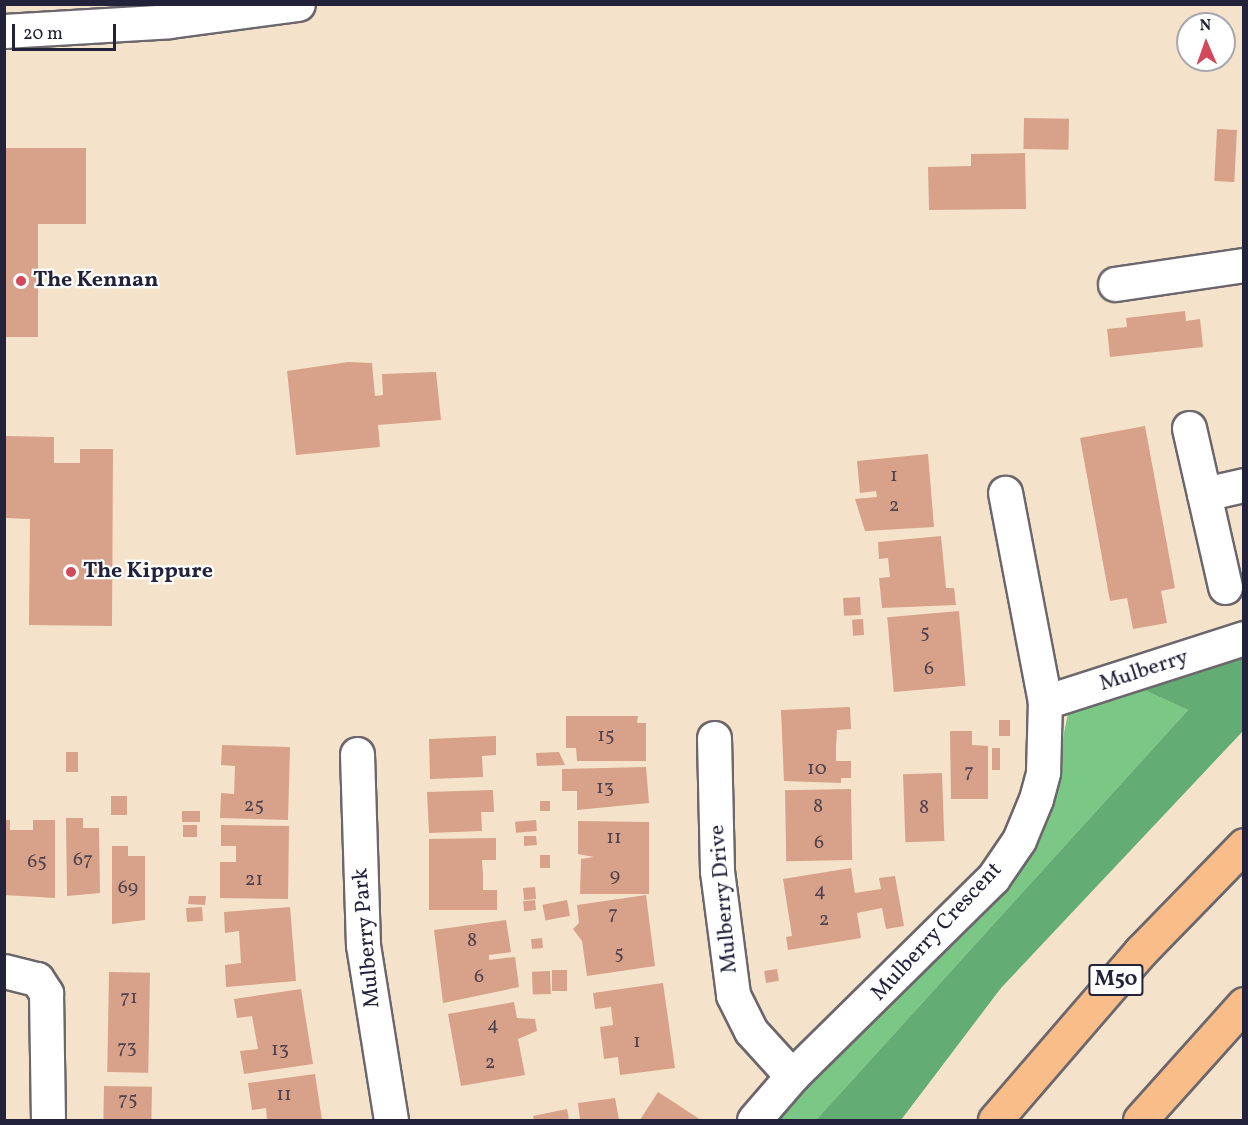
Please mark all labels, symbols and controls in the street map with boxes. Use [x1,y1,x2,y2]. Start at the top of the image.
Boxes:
scale bar [15,12,118,50]
north arrow [1176,12,1236,72]
text: N [1199,15,1212,37]
text: 20 m [23,22,63,47]
place label: The Kennan [33,268,159,294]
marker: The Kennan [14,274,28,288]
house number: 1 [890,464,898,488]
house number: 2 [889,494,899,518]
place label: The Kippure [83,559,213,585]
marker: The Kippure [64,565,78,579]
house number: 5 [920,621,930,645]
street label: Mulberry [1096,644,1192,698]
house number: 6 [924,657,934,681]
house number: 15 [597,724,615,748]
house number: 10 [807,757,827,781]
house number: 7 [964,760,974,784]
house number: 13 [596,776,614,800]
house number: 25 [244,794,264,818]
house number: 8 [813,795,823,819]
house number: 8 [919,796,929,820]
street label: Mulberry Drive [704,823,744,975]
house number: 11 [606,826,622,850]
house number: 6 [814,831,824,855]
house number: 67 [73,848,93,872]
house number: 65 [27,850,47,874]
street label: Mulberry Crescent [866,857,1008,1007]
house number: 9 [610,864,620,888]
street label: Mulberry Park [348,867,386,1009]
house number: 21 [245,868,263,892]
house number: 69 [118,876,138,900]
house number: 4 [814,879,826,903]
house number: 7 [608,902,618,926]
house number: 2 [819,908,829,932]
house number: 8 [467,929,477,953]
house number: 5 [614,942,624,966]
road number: M50 [1088,962,1144,998]
house number: 6 [474,965,484,989]
house number: 71 [120,986,138,1010]
house number: 4 [487,1013,499,1037]
house number: 1 [633,1030,641,1054]
house number: 73 [117,1036,137,1060]
house number: 13 [271,1038,289,1062]
house number: 2 [485,1051,495,1075]
house number: 11 [276,1083,292,1107]
house number: 75 [118,1088,138,1112]

